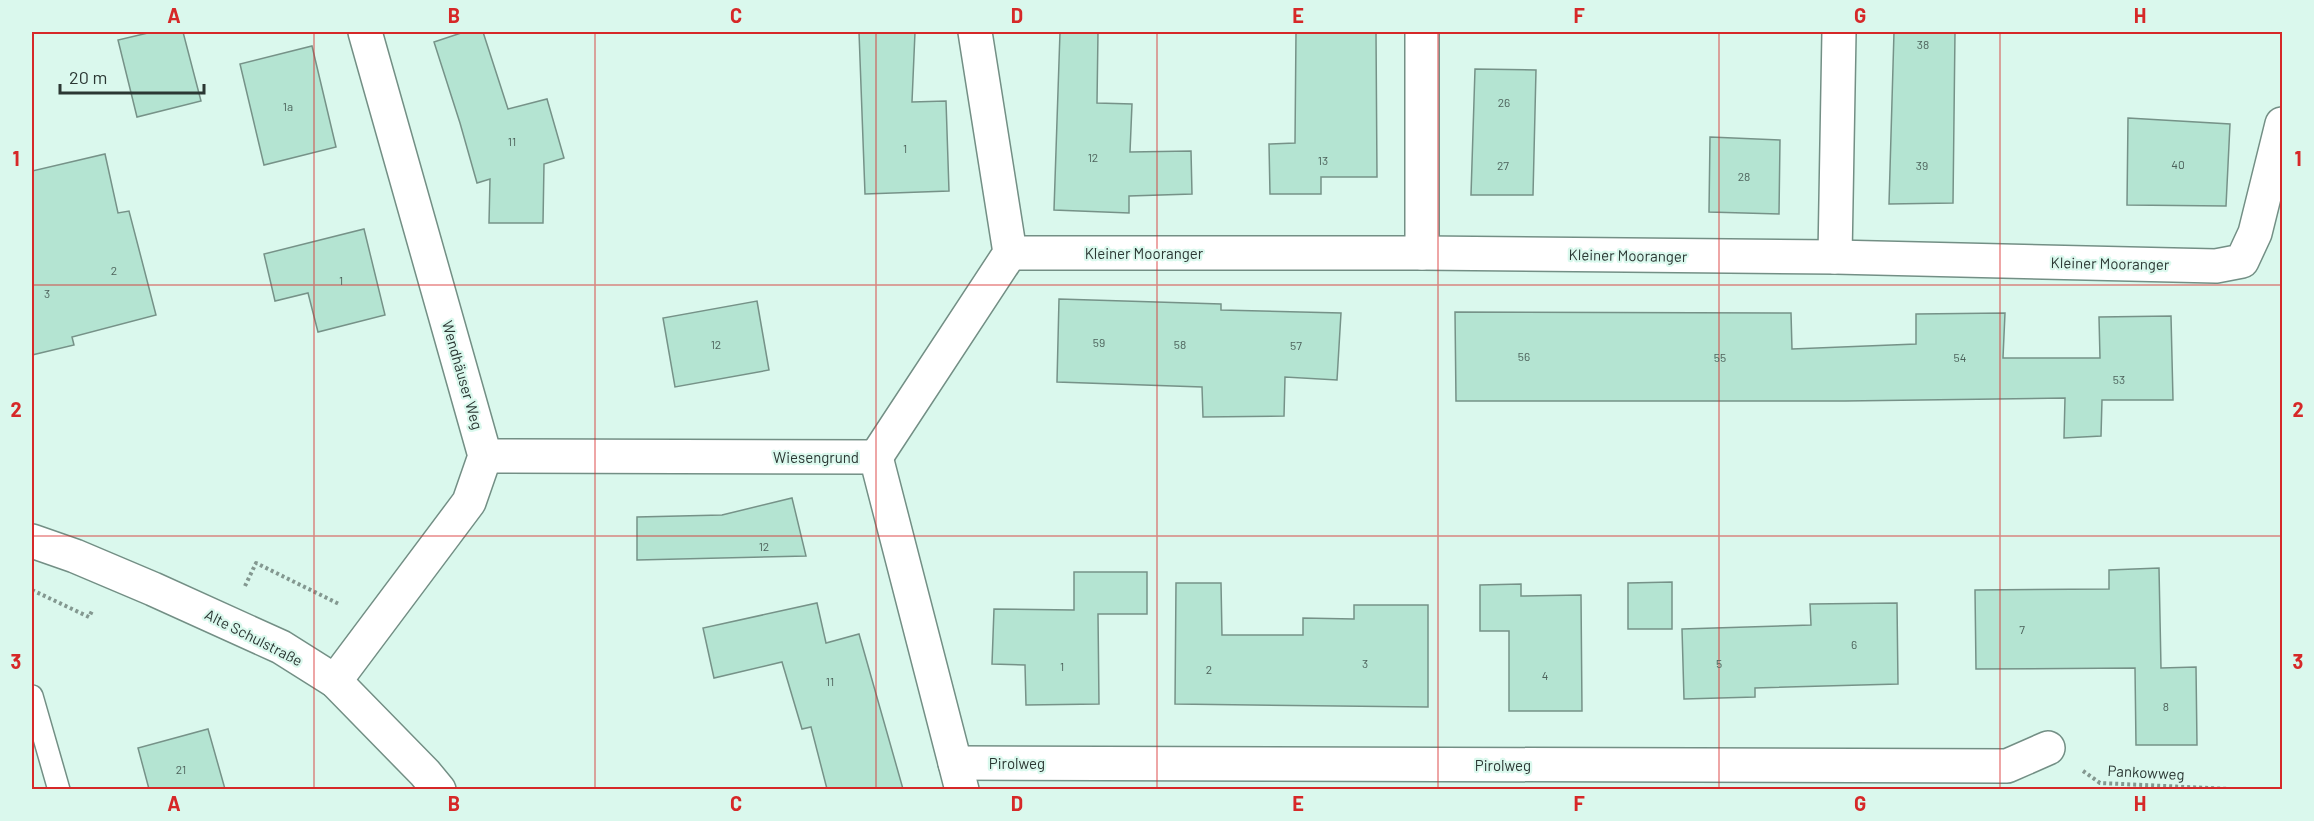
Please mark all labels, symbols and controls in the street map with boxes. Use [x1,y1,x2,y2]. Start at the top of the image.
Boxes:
text: A [167,3,181,27]
text: B [448,3,460,27]
text: C [730,3,742,27]
text: D [1011,3,1023,27]
text: E [1292,3,1304,27]
text: F [1573,3,1585,27]
text: G [1854,3,1866,27]
text: H [2134,3,2146,27]
house number: 38 [1917,37,1929,51]
scale bar [60,57,204,95]
text: 20 m [69,66,107,88]
house number: 26 [1498,95,1510,109]
house number: 1a [283,99,293,113]
house number: 11 [508,134,516,148]
house number: 1 [903,141,907,155]
text: 1 [12,146,20,170]
text: 1 [2294,146,2302,170]
house number: 12 [1088,150,1098,164]
house number: 13 [1318,153,1328,167]
house number: 40 [2171,157,2185,171]
house number: 27 [1497,158,1509,172]
house number: 39 [1916,158,1928,172]
house number: 28 [1738,169,1750,183]
street label: Kleiner Mooranger [1085,244,1204,262]
street label: Kleiner Mooranger [1569,245,1688,265]
street label: Kleiner Mooranger [2051,253,2170,273]
house number: 2 [111,263,117,277]
house number: 1 [339,273,343,287]
house number: 3 [44,286,50,300]
street label: Wendhäuser Weg [439,318,487,432]
house number: 59 [1093,335,1105,349]
house number: 12 [711,337,721,351]
house number: 58 [1174,337,1186,351]
house number: 57 [1290,338,1302,352]
house number: 56 [1518,349,1530,363]
house number: 55 [1714,350,1726,364]
house number: 54 [1954,350,1966,364]
house number: 53 [2113,372,2125,386]
text: 2 [10,397,22,421]
text: 2 [2292,397,2304,421]
street label: Wiesengrund [773,448,859,466]
house number: 12 [759,539,769,553]
street label: Alte Schulstraße [202,605,306,669]
house number: 7 [2019,622,2025,636]
house number: 6 [1851,637,1857,651]
text: 3 [11,649,21,673]
text: 3 [2293,649,2303,673]
house number: 3 [1362,656,1368,670]
house number: 5 [1716,656,1722,670]
house number: 1 [1060,659,1064,673]
house number: 2 [1206,662,1212,676]
house number: 4 [1542,668,1548,682]
house number: 11 [826,674,834,688]
house number: 8 [2163,699,2169,713]
street label: Pirolweg [989,754,1045,772]
street label: Pirolweg [1475,756,1531,774]
street label: Pankowweg [2107,761,2185,783]
house number: 21 [176,762,186,776]
text: A [167,791,181,815]
text: B [448,791,460,815]
text: C [730,791,742,815]
text: D [1011,791,1023,815]
text: E [1292,791,1304,815]
text: F [1573,791,1585,815]
text: G [1854,791,1866,815]
text: H [2134,791,2146,815]

